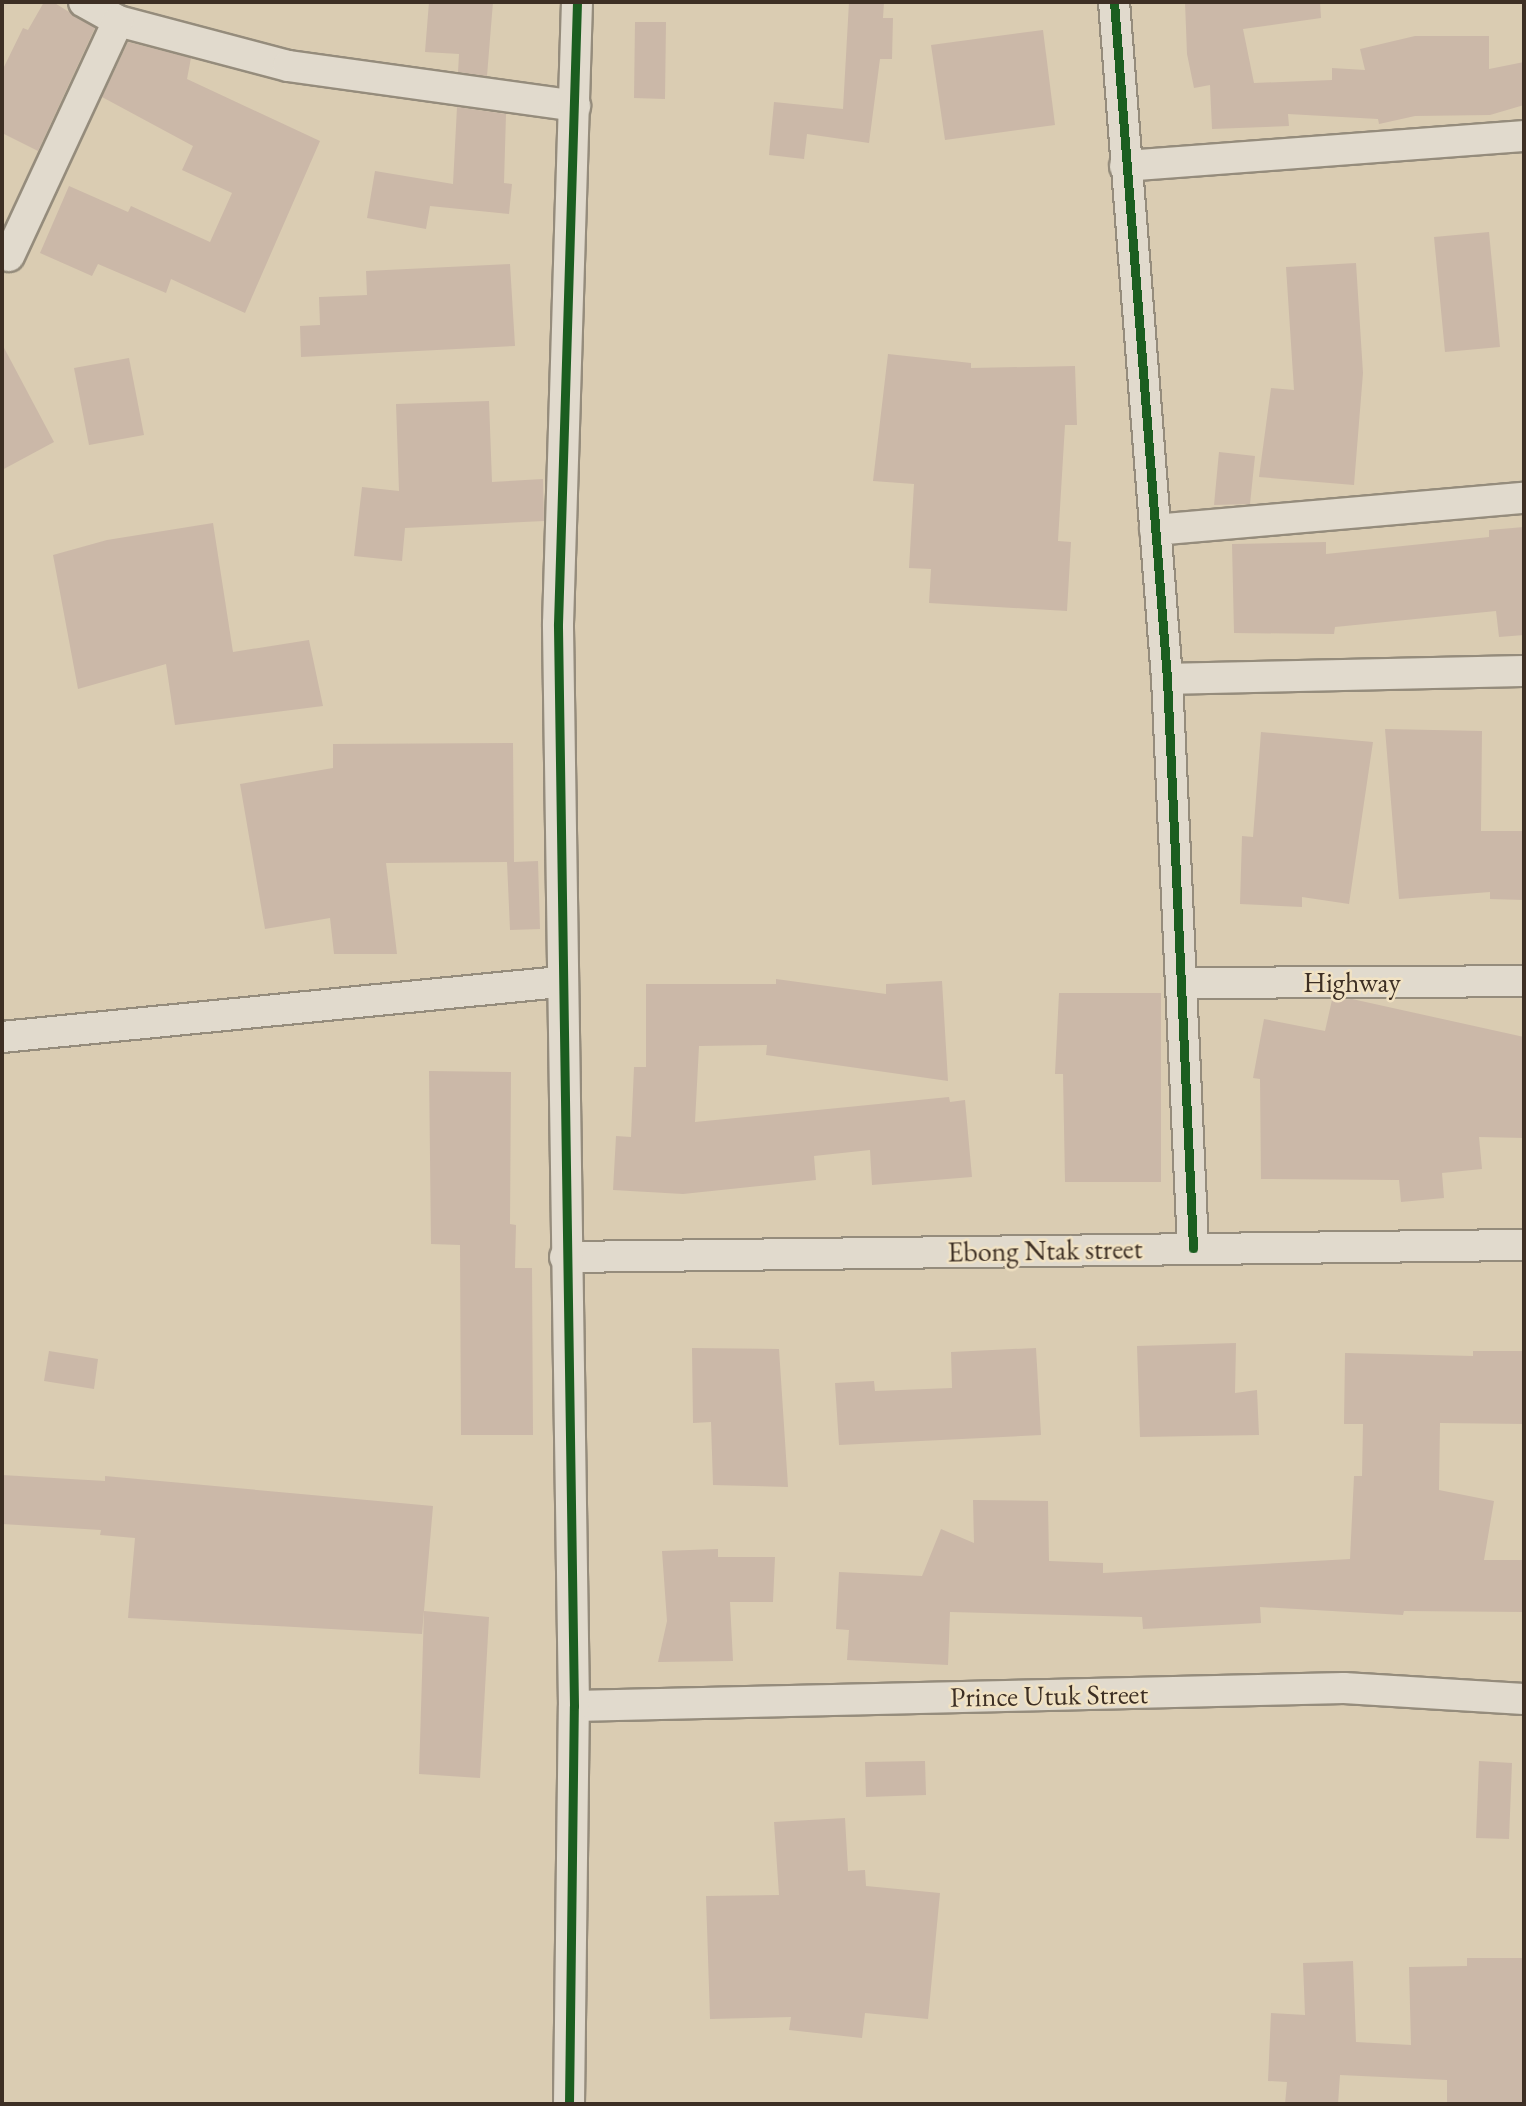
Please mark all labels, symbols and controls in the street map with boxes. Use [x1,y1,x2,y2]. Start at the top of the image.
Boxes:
street label: Highway [1303,965,1401,999]
street label: Ebong Ntak street [947,1232,1143,1268]
street label: Prince Utuk Street [950,1676,1148,1714]

